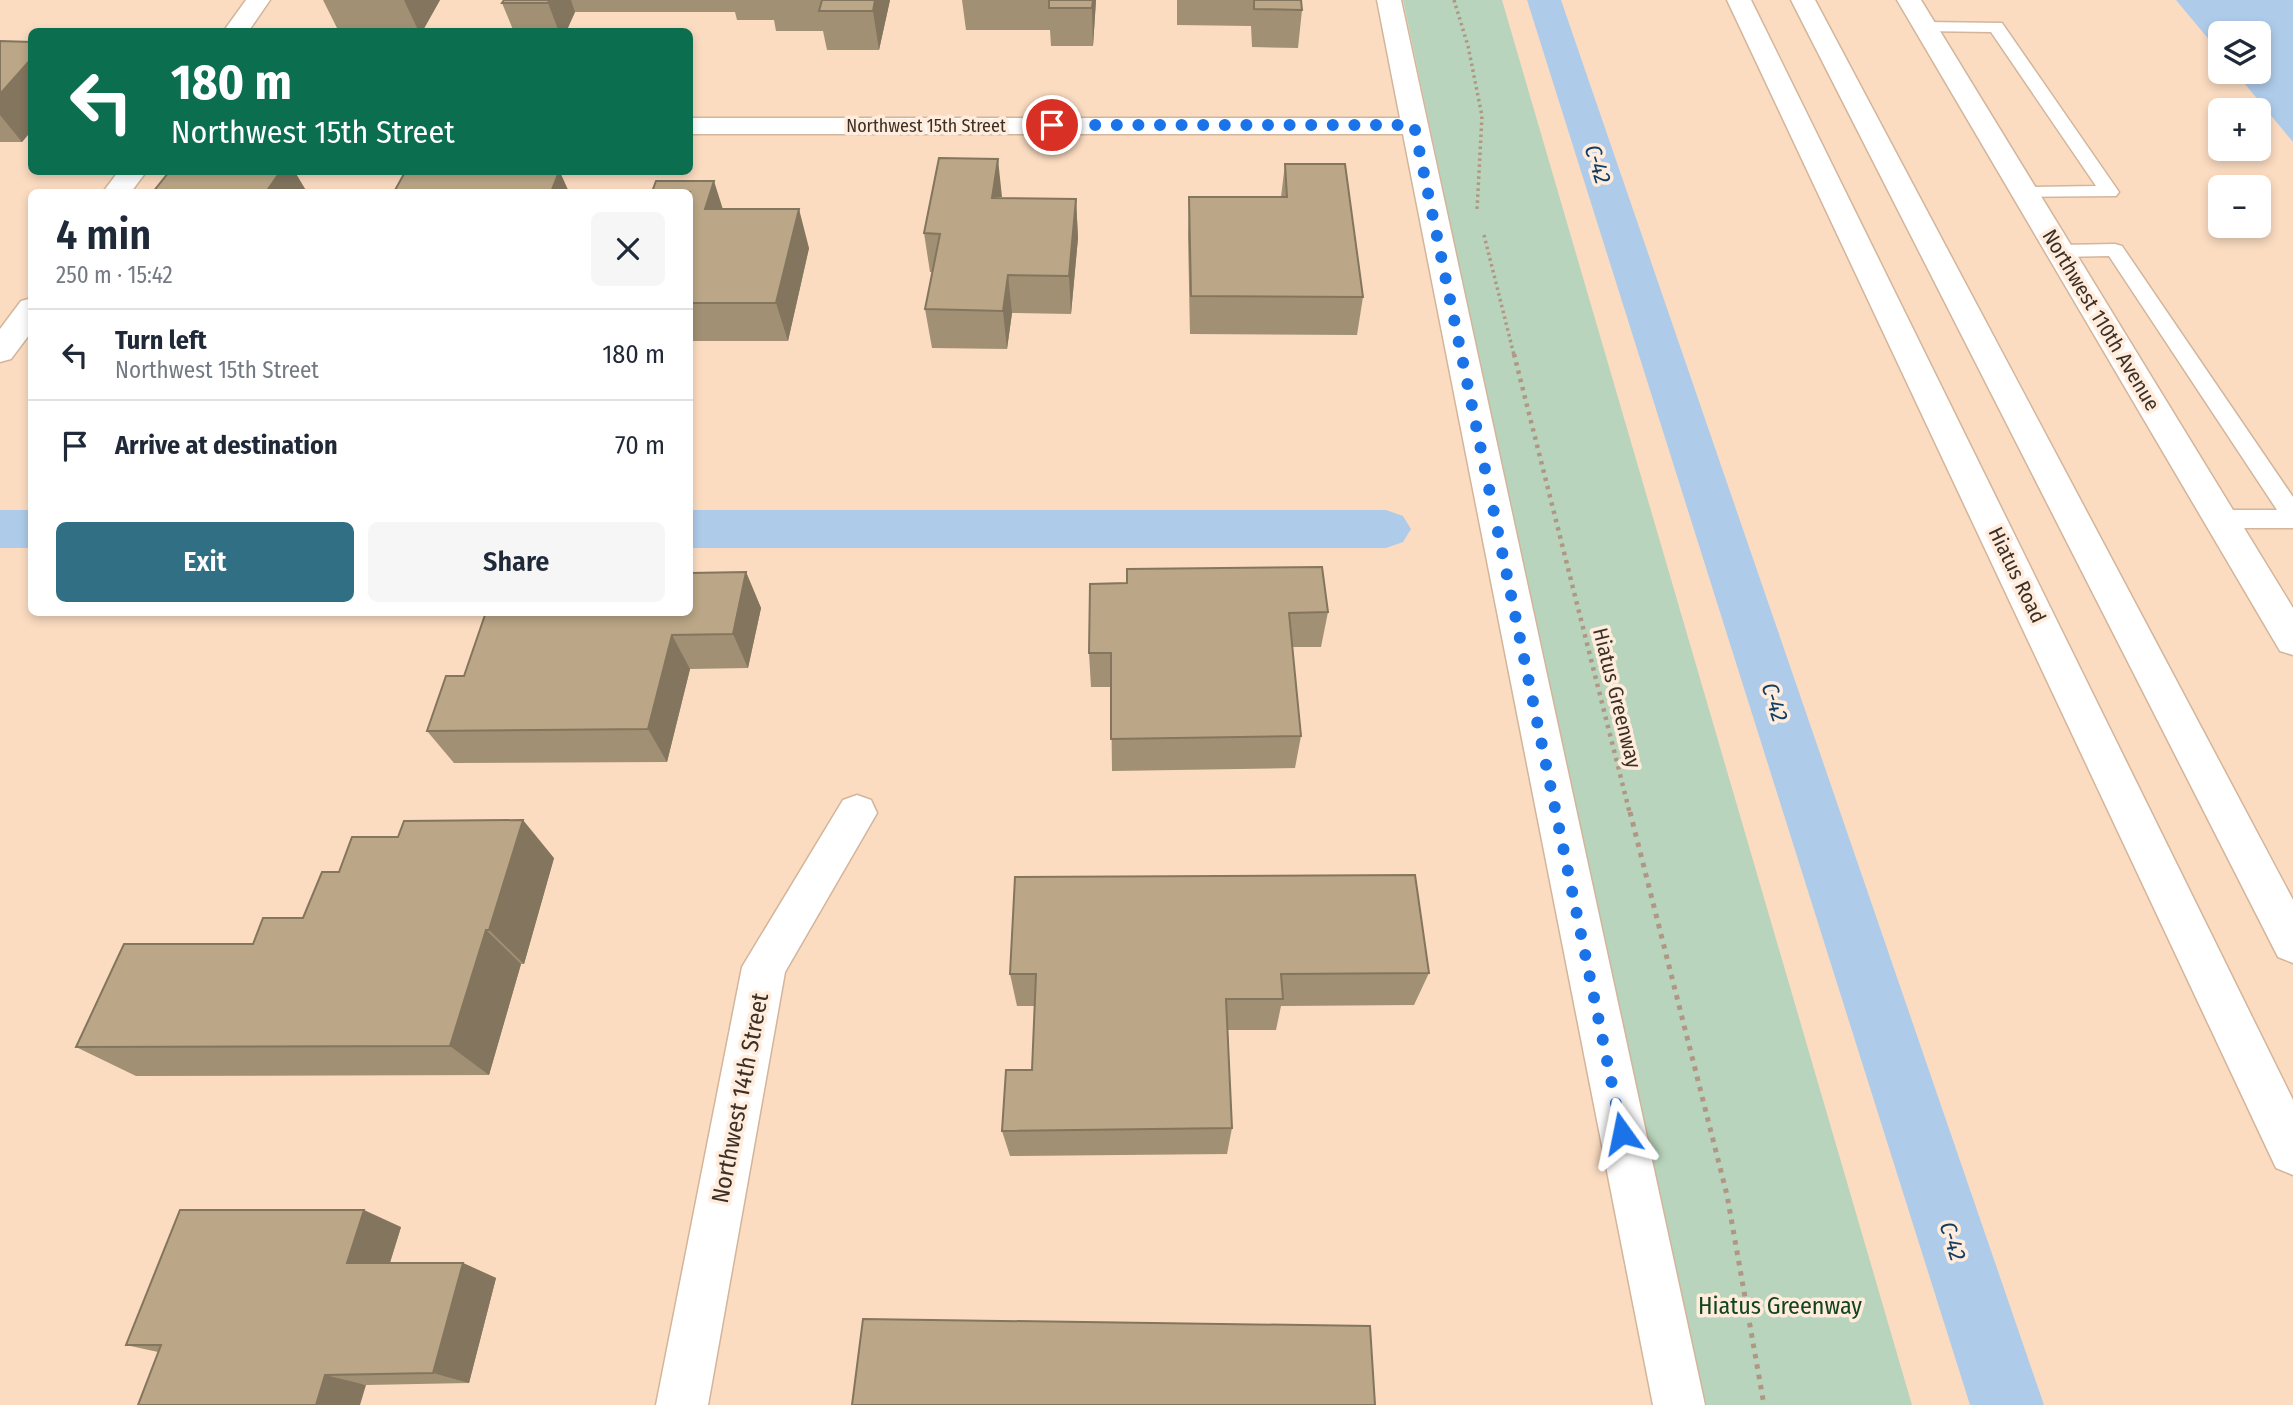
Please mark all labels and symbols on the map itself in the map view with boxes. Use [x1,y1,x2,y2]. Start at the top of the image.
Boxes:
pin [1022,95,1082,155]
street label: Northwest 15th Street [846,115,1006,137]
water label: C-42 [1579,141,1617,187]
street label: Northwest 110th Avenue [2037,225,2165,415]
street label: Hiatus Road [1983,523,2051,627]
street label: Hiatus Greenway [1587,625,1647,771]
water label: C-42 [1756,679,1794,725]
street label: Northwest 14th Street [706,990,774,1205]
position arrow [1585,1096,1659,1170]
water label: C-42 [1934,1218,1972,1264]
park label: Hiatus Greenway [1698,1292,1862,1320]

